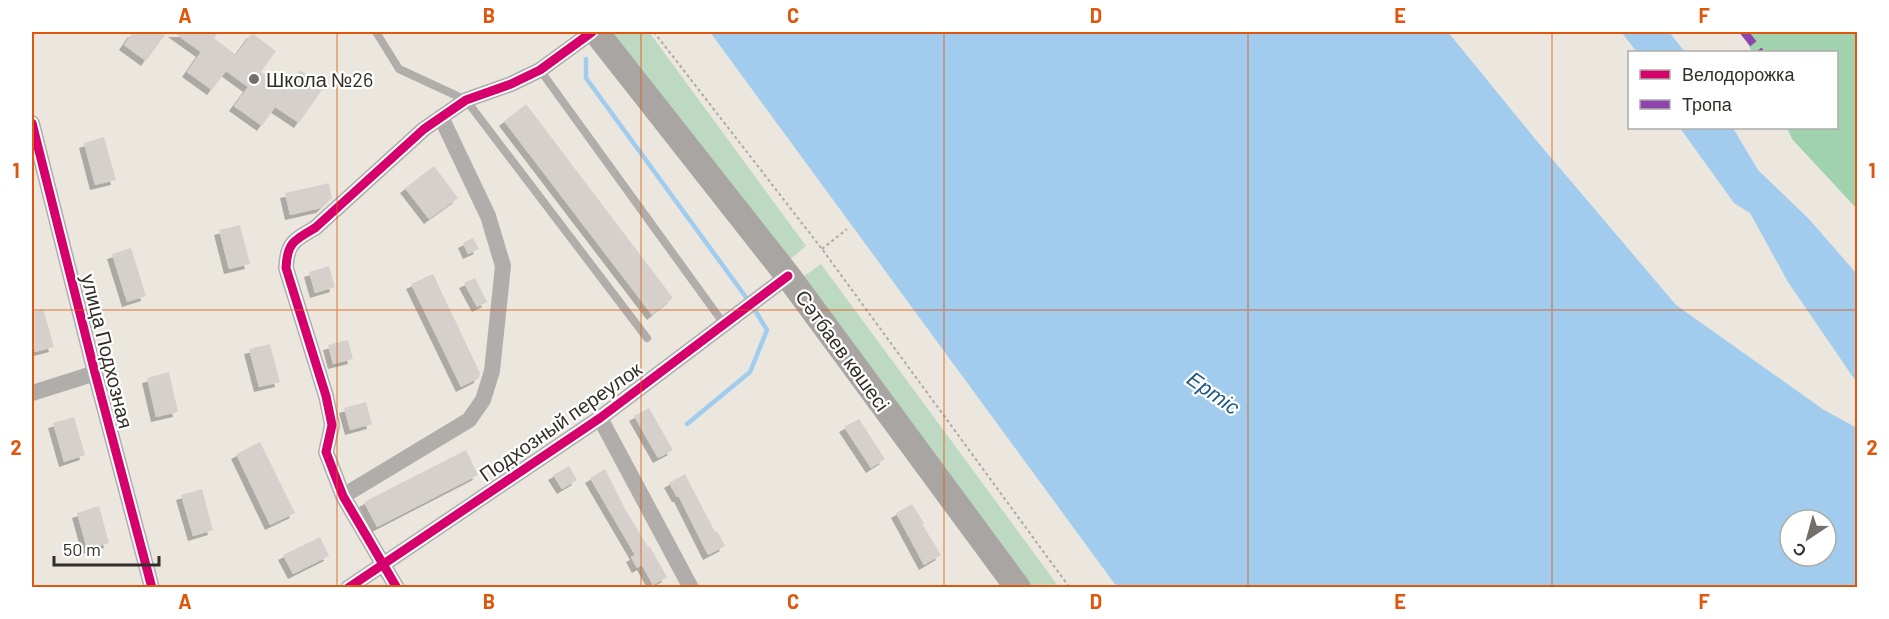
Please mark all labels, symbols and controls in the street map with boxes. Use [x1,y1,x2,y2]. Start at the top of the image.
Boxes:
text: A [178,3,192,27]
text: B [483,3,495,27]
text: C [787,3,799,27]
text: D [1090,3,1102,27]
text: E [1394,3,1406,27]
text: F [1698,3,1710,27]
legend [1628,51,1838,129]
text: Велодорожка [1682,63,1795,85]
place label: Школа №26 [266,67,373,91]
marker: Школа №26 [247,72,261,86]
text: Тропа [1682,93,1733,115]
text: 1 [12,158,20,182]
text: 1 [1868,158,1876,182]
street label: улица Подхозная [77,271,139,431]
street label: Сәтбаев көшесі [791,285,895,415]
street label: Подхозный переулок [474,356,646,486]
water label: Ертіс [1183,365,1245,419]
text: 2 [10,435,22,459]
text: 2 [1866,435,1878,459]
north arrow [1778,508,1838,568]
scale bar [54,529,159,567]
text: 50 m [63,538,101,560]
text: С [1788,539,1809,562]
text: A [178,589,192,613]
text: B [483,589,495,613]
text: C [787,589,799,613]
text: D [1090,589,1102,613]
text: E [1394,589,1406,613]
text: F [1698,589,1710,613]

